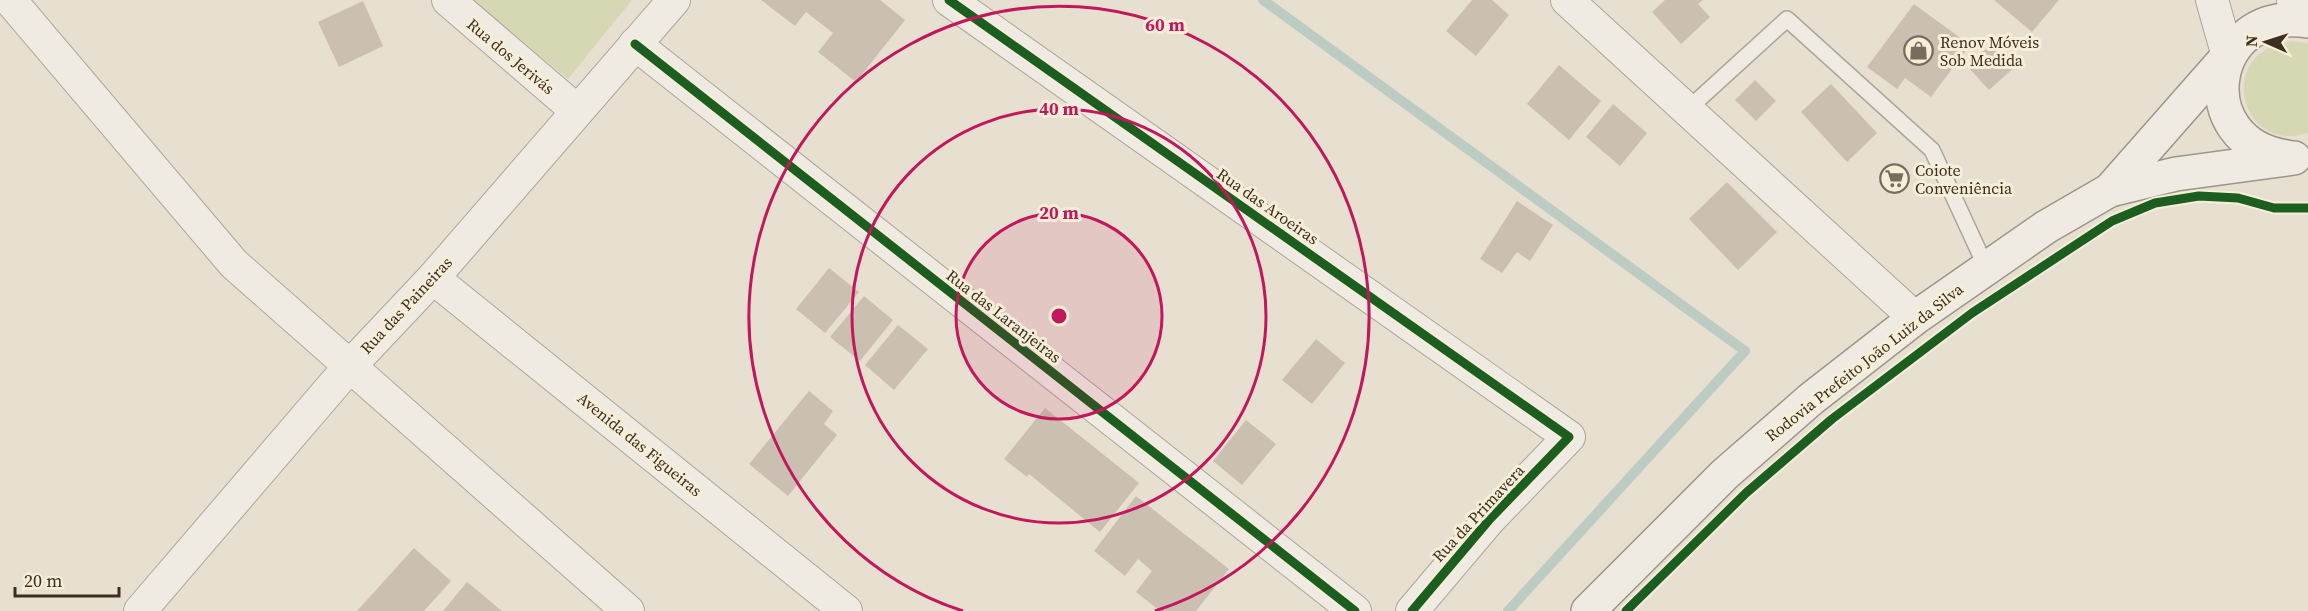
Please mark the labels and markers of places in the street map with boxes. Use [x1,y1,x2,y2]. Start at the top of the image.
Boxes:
place label: Renov Móveis Sob Medida [1940,31,2039,71]
shop icon: Renov Móveis Sob Medida [1903,35,1935,67]
place label: Coiote Conveniência [1915,159,2013,199]
supermarket icon: Coiote Conveniência [1878,163,1910,195]
centre of rings [1049,306,1069,326]

